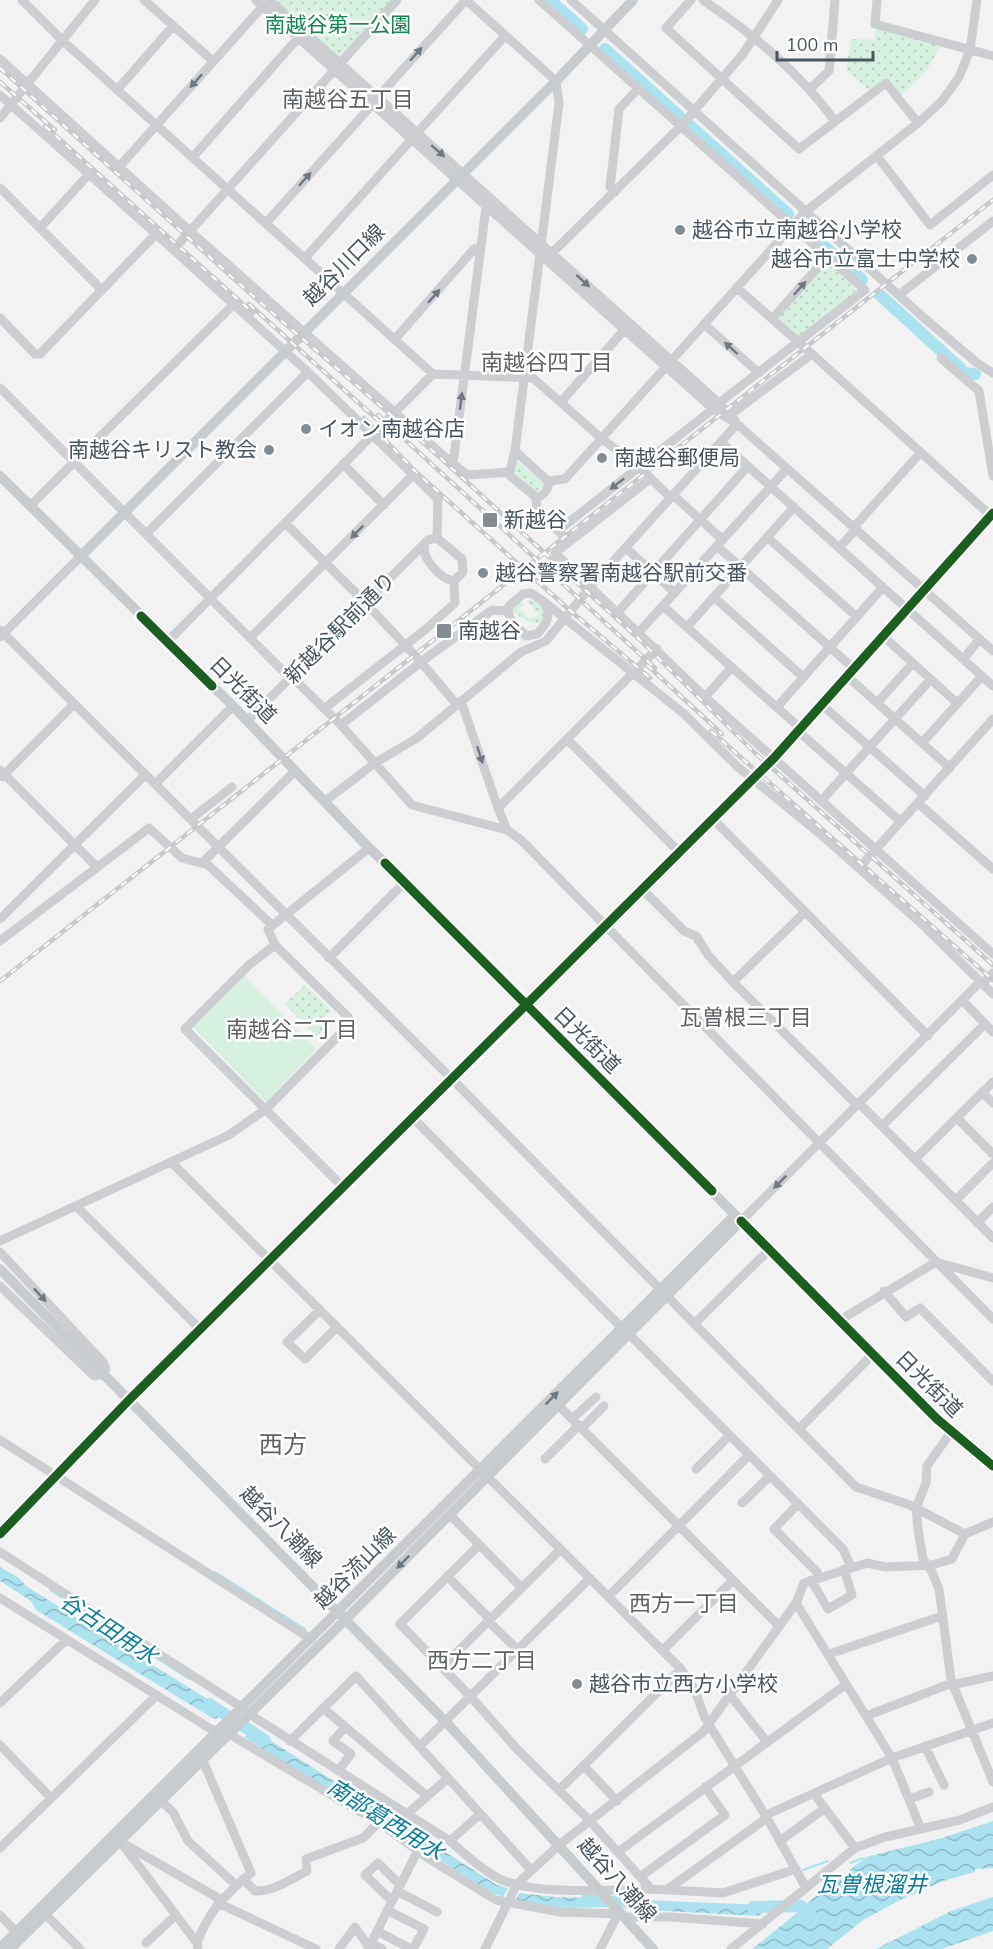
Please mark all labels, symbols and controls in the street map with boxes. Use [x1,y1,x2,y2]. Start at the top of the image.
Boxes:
park label: 南越谷第一公園 [265,11,412,39]
scale bar [777,24,873,62]
text: 100 m [786,33,838,57]
one-way arrow [409,48,423,62]
one-way arrow [190,73,203,88]
district label: 南越谷五丁目 [282,85,414,115]
one-way arrow [430,144,445,157]
one-way arrow [298,172,312,187]
place label: 越谷市立南越谷小学校 [692,216,902,244]
street label: 越谷川口線 [297,218,391,312]
marker: 越谷市立南越谷小学校 [673,223,687,237]
place label: 越谷市立富士中学校 [771,245,960,273]
marker: 越谷市立富士中学校 [965,252,979,266]
one-way arrow [575,274,590,287]
one-way arrow [793,281,806,296]
one-way arrow [427,288,441,303]
one-way arrow [724,341,739,355]
district label: 南越谷四丁目 [481,348,613,378]
one-way arrow [456,392,466,411]
place label: イオン南越谷店 [318,415,465,443]
marker: イオン南越谷店 [299,422,313,436]
place label: 南越谷キリスト教会 [68,436,257,464]
marker: 南越谷キリスト教会 [262,443,276,457]
place label: 南越谷郵便局 [614,444,740,472]
marker: 南越谷郵便局 [595,451,609,465]
one-way arrow [609,478,625,490]
place label: 新越谷 [504,506,567,534]
marker: 新越谷 [481,511,499,529]
one-way arrow [350,524,364,538]
place label: 越谷警察署南越谷駅前交番 [495,559,747,587]
street label: 新越谷駅前通り [278,566,402,690]
marker: 越谷警察署南越谷駅前交番 [476,566,490,580]
place label: 南越谷 [458,617,521,645]
marker: 南越谷 [435,622,453,640]
street label: 日光街道 [203,650,283,730]
one-way arrow [475,746,485,764]
street label: 日光街道 [547,1000,627,1080]
district label: 瓦曽根三丁目 [680,1003,812,1033]
district label: 南越谷二丁目 [226,1015,358,1045]
one-way arrow [774,1175,788,1189]
one-way arrow [33,1287,47,1302]
street label: 日光街道 [889,1344,969,1424]
one-way arrow [544,1392,558,1406]
district label: 西方 [259,1429,307,1461]
street label: 越谷八潮線 [234,1480,328,1574]
street label: 越谷流山線 [308,1521,402,1615]
one-way arrow [396,1555,410,1569]
water label: 谷古田用水 [54,1586,164,1672]
district label: 西方一丁目 [629,1589,739,1619]
district label: 西方二丁目 [427,1646,537,1676]
place label: 越谷市立西方小学校 [589,1670,778,1698]
marker: 越谷市立西方小学校 [570,1677,584,1691]
water label: 南部葛西用水 [322,1772,451,1869]
street label: 越谷八潮線 [571,1832,663,1928]
water label: 瓦曽根溜井 [817,1870,929,1900]

